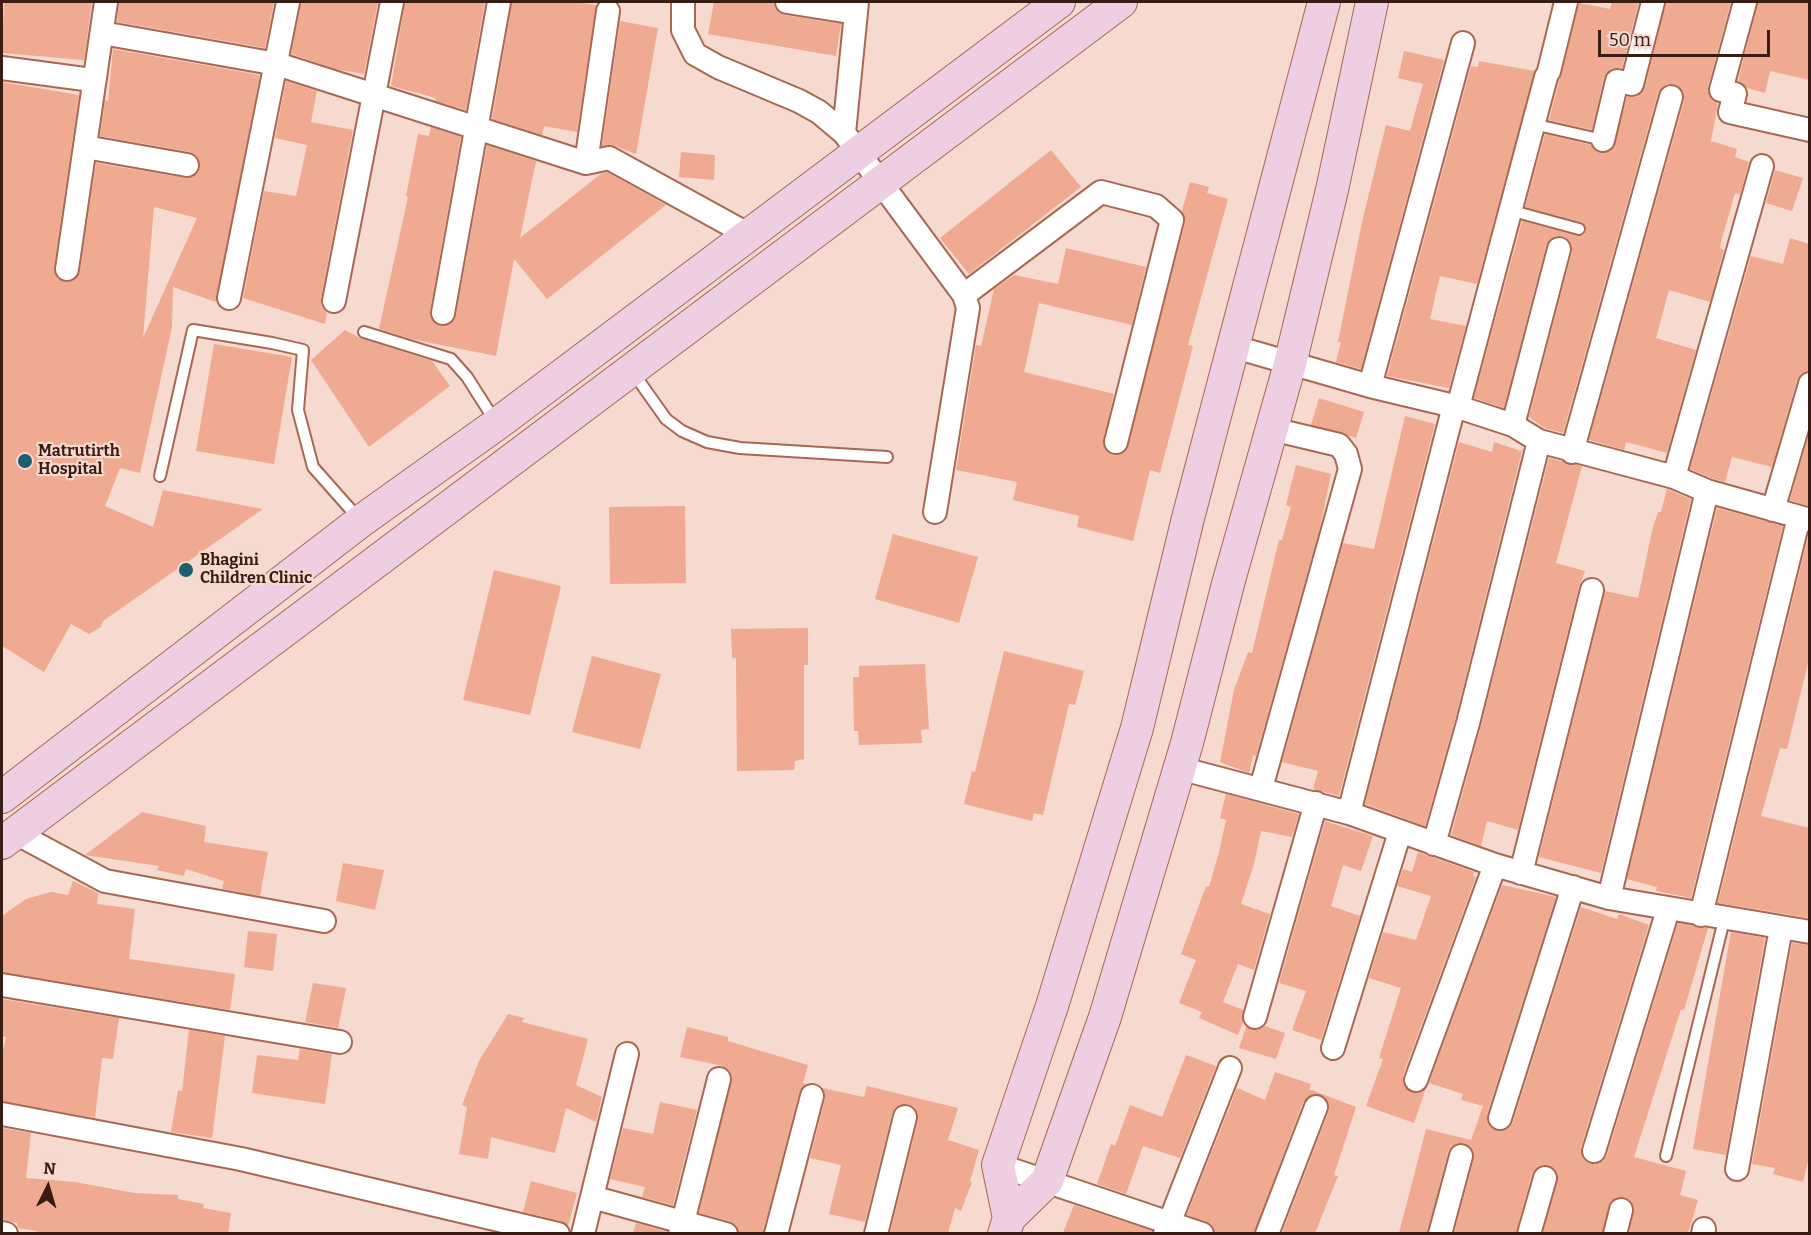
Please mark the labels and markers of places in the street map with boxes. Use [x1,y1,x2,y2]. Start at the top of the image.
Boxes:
place label: Matrutirth Hospital [38,442,120,480]
marker: Matrutirth Hospital [16,452,34,470]
place label: Bhagini Children Clinic [200,551,312,589]
marker: Bhagini Children Clinic [177,561,195,579]

